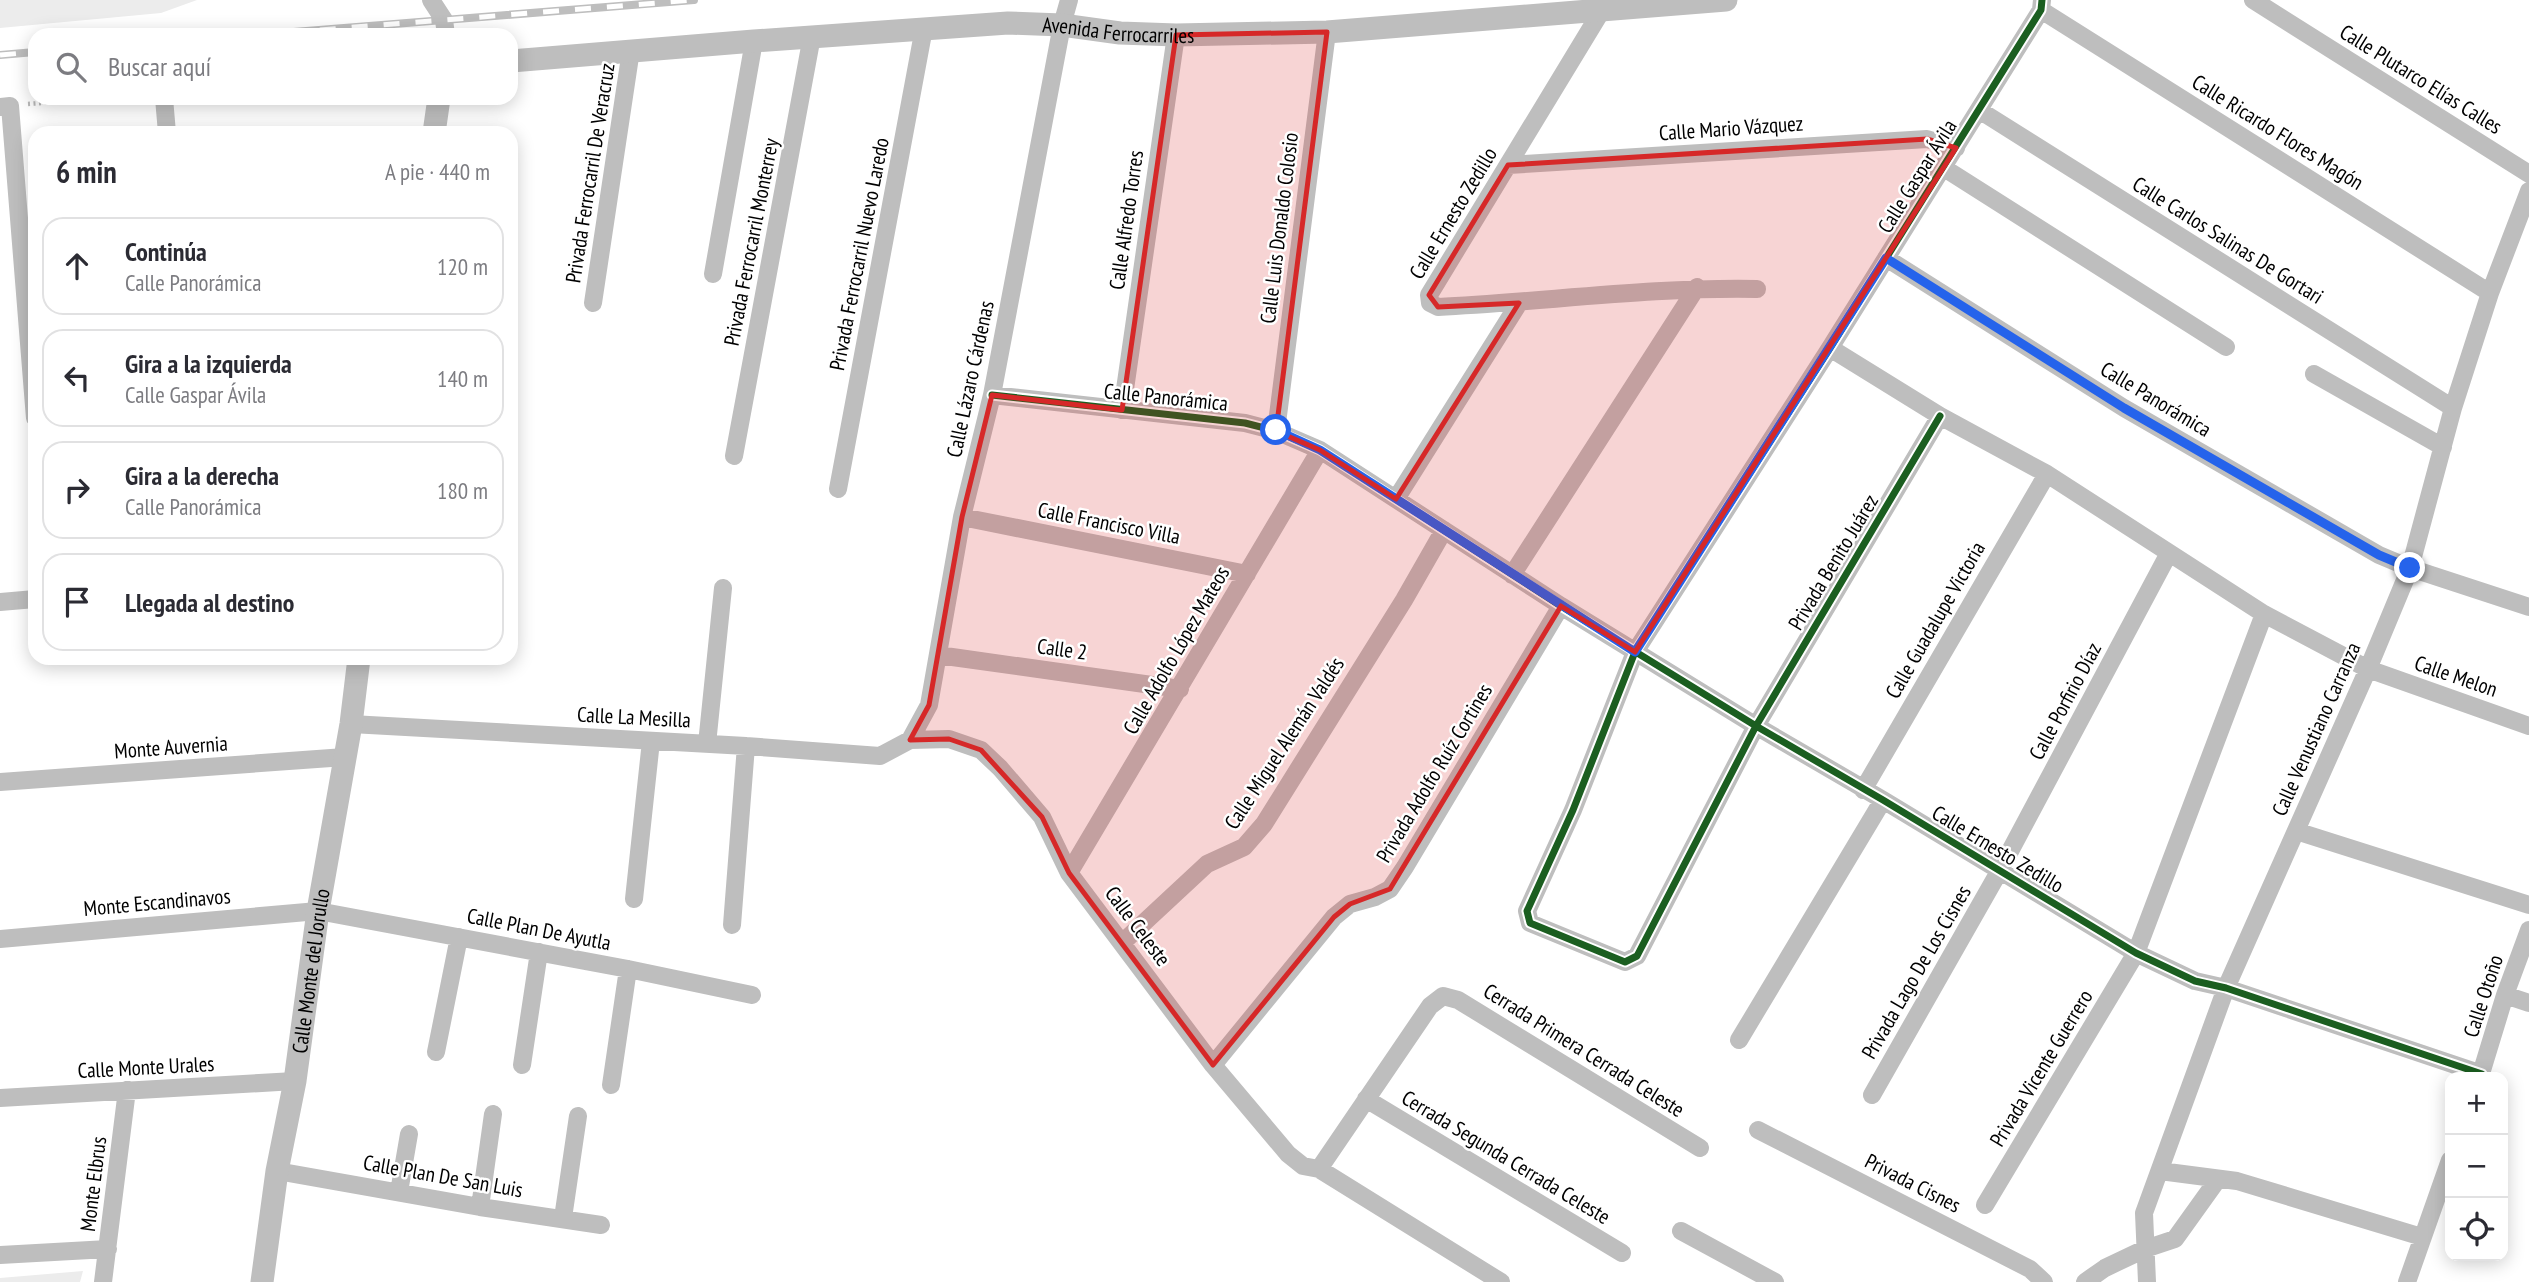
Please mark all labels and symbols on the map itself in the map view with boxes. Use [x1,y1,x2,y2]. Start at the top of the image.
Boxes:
street label: Avenida Ferrocarriles [1042,11,1194,49]
street label: Calle Plutarco Elías Calles [2335,18,2507,140]
street label: Privada Ferrocarril De Veracruz [559,61,621,285]
street label: Calle Ricardo Flores Magón [2187,68,2369,196]
street label: Calle Mario Vázquez [1658,109,1804,147]
street label: Calle Gaspar Ávila [1871,114,1963,238]
street label: Calle Luis Donaldo Colosio [1254,131,1304,325]
street label: Privada Ferrocarril Nuevo Laredo [823,135,895,373]
street label: Privada Ferrocarril Monterrey [718,136,784,348]
street label: Calle Ernesto Zedillo [1403,142,1503,284]
street label: Calle Alfredo Torres [1103,149,1149,291]
street label: Calle Carlos Salinas De Gortari [2128,170,2328,310]
street label: Calle Lázaro Cárdenas [940,298,1000,460]
street label: Calle Panorámica [2096,355,2216,443]
street label: Calle Panorámica [1103,377,1229,417]
route start [1260,414,1291,445]
street label: Privada Benito Juárez [1782,489,1884,635]
street label: Calle Francisco Villa [1036,496,1182,550]
street label: Calle Guadalupe Victoria [1879,537,1991,703]
route end [2394,552,2425,583]
street label: Calle Adolfo López Mateos [1117,561,1235,739]
street label: Calle 2 [1035,632,1089,666]
street label: Calle Porfirio Díaz [2023,638,2107,764]
street label: Calle Venustiano Carranza [2266,638,2366,820]
street label: Calle Melon [2411,649,2501,703]
street label: Calle Miguel Alemán Valdés [1218,652,1350,834]
street label: Privada Adolfo Ruíz Cortines [1370,679,1498,867]
street label: Calle La Mesilla [576,701,692,733]
street label: Monte Auvernia [113,730,229,764]
street label: Calle Ernesto Zedillo [1927,799,2069,899]
street label: Privada Lago De Los Cisnes [1855,880,1977,1064]
street label: Calle Celeste [1099,881,1177,971]
street label: Monte Escandinavos [83,882,231,922]
street label: Calle Monte del Jorullo [285,886,335,1055]
street label: Calle Plan De Ayutla [465,902,613,956]
street label: Calle Otoño [2457,951,2509,1041]
street label: Cerrada Primera Cerrada Celeste [1478,977,1690,1123]
street label: Privada Vicente Guerrero [1983,985,2099,1151]
street label: Calle Monte Urales [77,1050,215,1084]
street label: Cerrada Segunda Cerrada Celeste [1397,1084,1615,1230]
street label: Monte Elbrus [74,1135,112,1233]
street label: Privada Cisnes [1861,1147,1965,1219]
street label: Calle Plan De San Luis [361,1149,525,1203]

